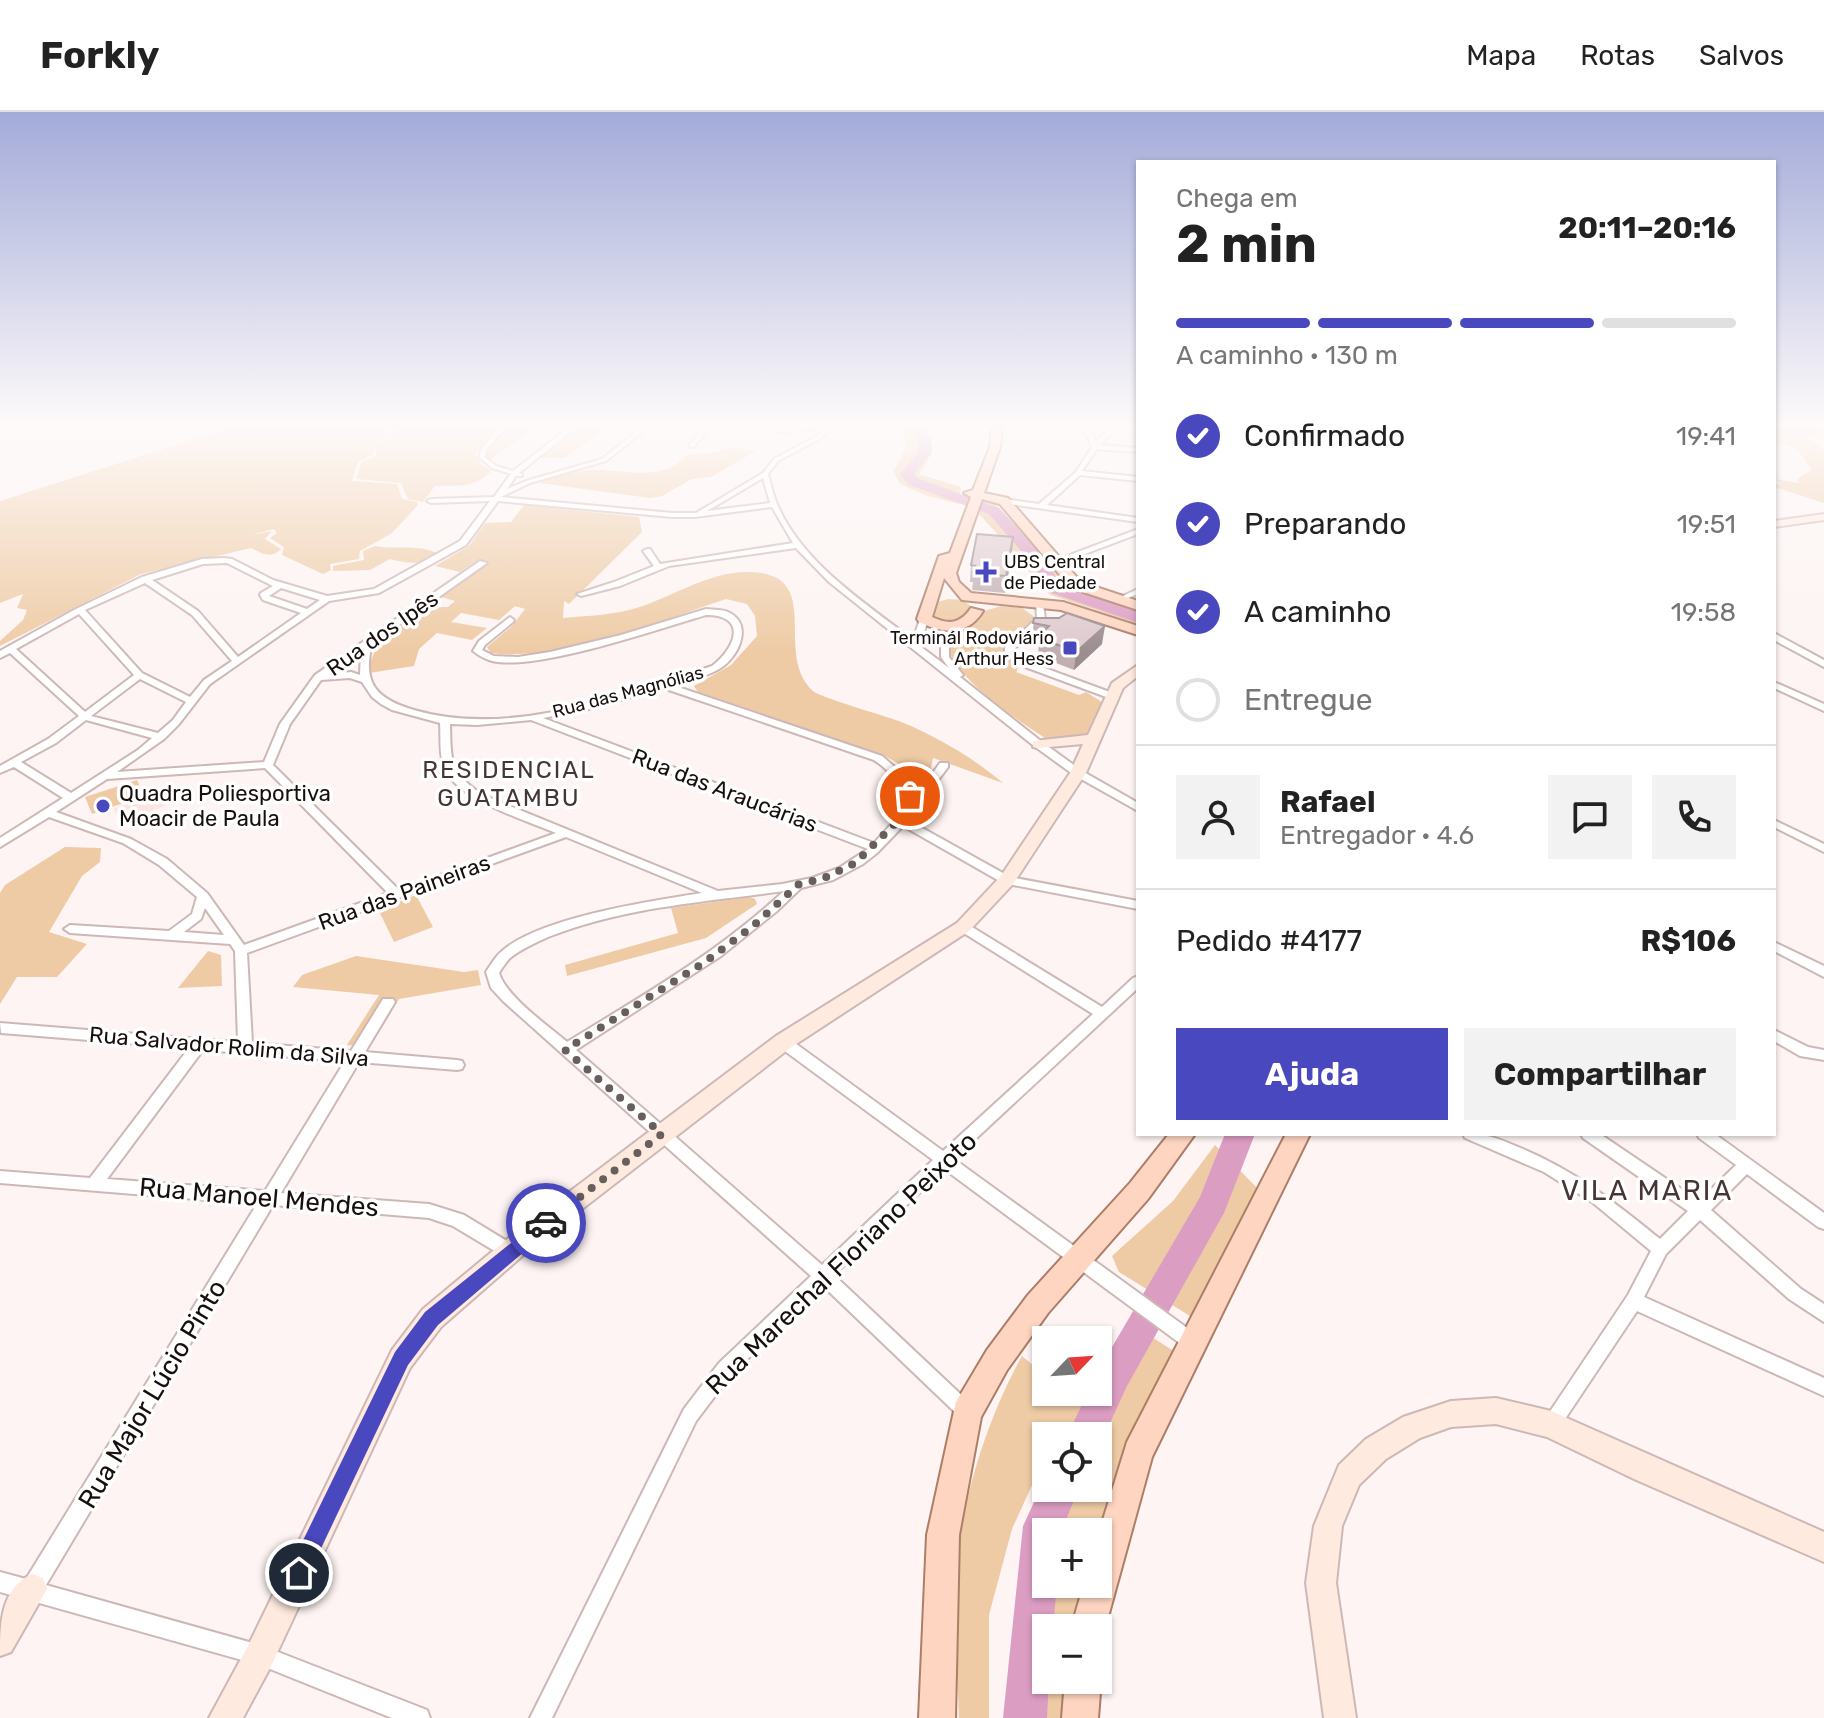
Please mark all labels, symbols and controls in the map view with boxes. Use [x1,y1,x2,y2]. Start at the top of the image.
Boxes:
text: Forkly [40,32,159,78]
text: Mapa [1466,39,1536,72]
text: Rotas [1580,39,1655,72]
text: Salvos [1699,39,1784,72]
text: Chega em [1176,183,1298,214]
text: 20:11–20:16 [1558,210,1736,246]
text: 2 min [1176,213,1317,275]
text: A caminho · 130 m [1176,340,1398,371]
icon: check [1176,414,1220,458]
text: Confirmado [1244,418,1405,454]
text: 19:41 [1676,421,1736,452]
icon: check [1176,502,1220,546]
text: Preparando [1244,506,1407,542]
text: 19:51 [1677,509,1736,540]
place label: UBS Central de Piedade [1004,551,1105,594]
marker: UBS Central de Piedade [975,561,997,583]
street label: Rua dos Ipês [321,585,443,682]
icon: check [1176,590,1220,634]
text: A caminho [1244,594,1391,630]
text: 19:58 [1671,597,1736,628]
place label: Terminál Rodoviário Arthur Hess [890,627,1054,670]
marker: Terminál Rodoviário Arthur Hess [1061,639,1079,657]
street label: Rua das Magnólias [550,661,706,723]
text: Entregue [1244,682,1373,718]
street label: Rua das Araucárias [628,743,821,838]
district label: RESIDENCIAL GUATAMBU [422,756,596,812]
pin [876,762,944,830]
icon: bag [888,774,932,818]
button: person [1176,775,1260,859]
button: chat [1548,775,1632,859]
button: phone [1652,775,1736,859]
place label: Quadra Poliesportiva Moacir de Paula [119,780,331,832]
text: Rafael [1280,784,1375,820]
marker: Quadra Poliesportiva Moacir de Paula [94,797,112,815]
text: Entregador · 4.6 [1280,820,1474,851]
street label: Rua das Paineiras [315,849,494,936]
text: Pedido #4177 [1176,923,1362,959]
text: R$106 [1640,923,1736,959]
street label: Rua Salvador Rolim da Silva [88,1021,370,1072]
button: Ajuda [1176,1028,1448,1120]
button: Compartilhar [1464,1028,1736,1120]
street label: Rua Marechal Floriano Peixoto [699,1126,983,1401]
street label: Rua Manoel Mendes [138,1172,380,1223]
district label: VILA MARIA [1561,1174,1733,1207]
courier [506,1183,586,1263]
icon: car [524,1201,568,1245]
street label: Rua Major Lúcio Pinto [72,1274,233,1514]
north arrow [1032,1326,1112,1406]
map controls [1032,1326,1112,1694]
button: locate [1032,1422,1112,1502]
button: + [1032,1518,1112,1598]
pin [265,1539,333,1607]
icon: home [277,1551,321,1595]
button: − [1032,1614,1112,1694]

